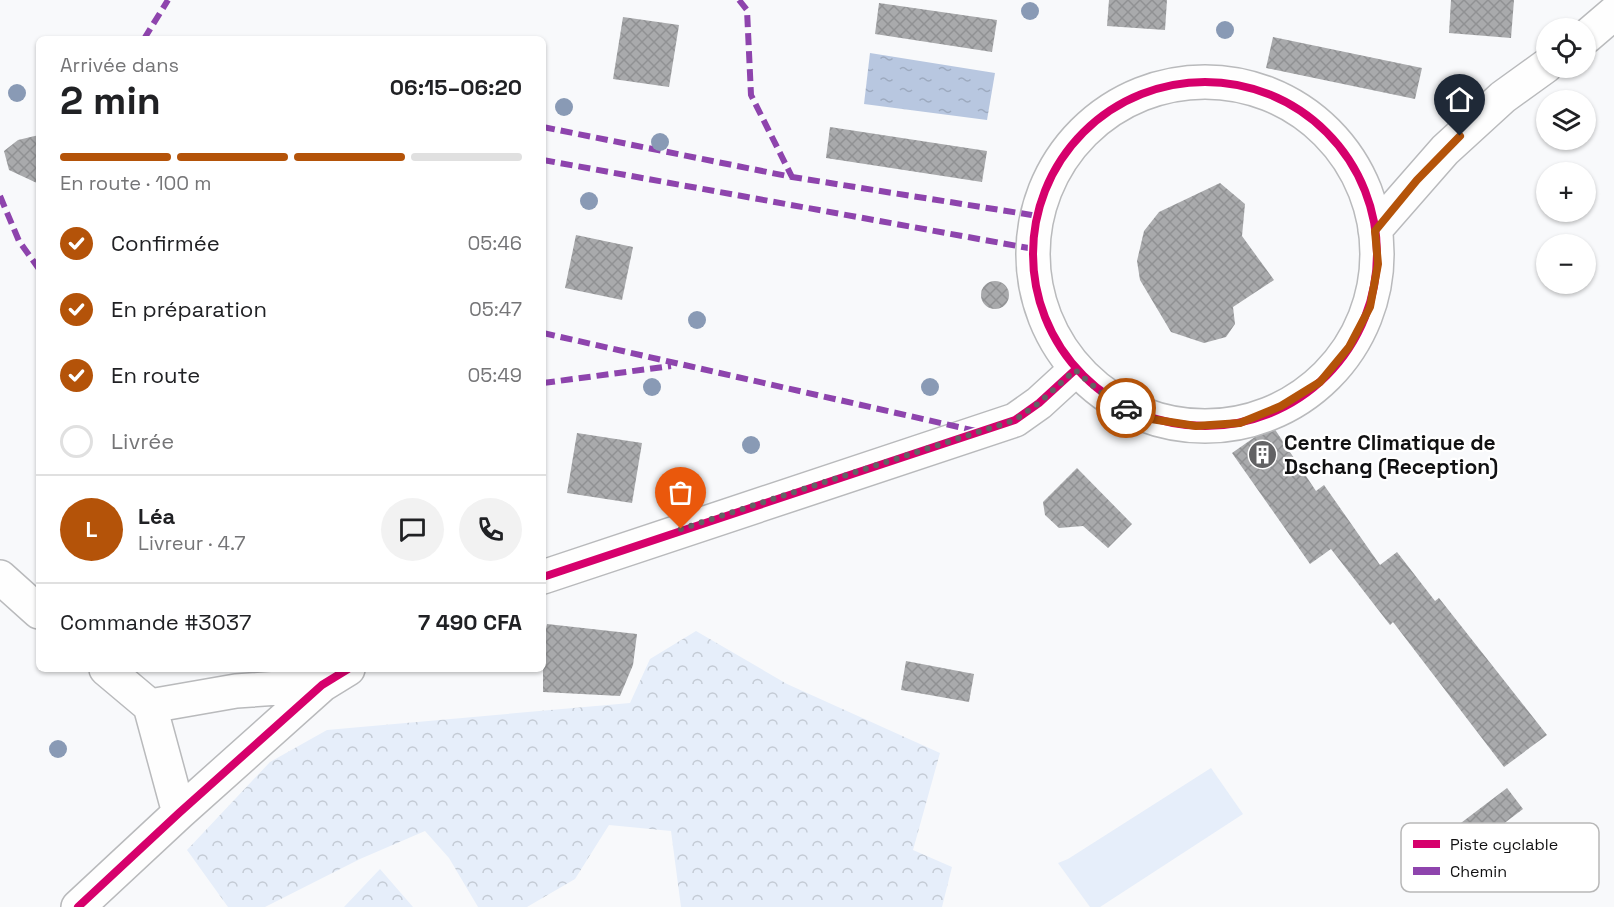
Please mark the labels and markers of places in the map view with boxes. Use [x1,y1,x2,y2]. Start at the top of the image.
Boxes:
pin [1434,74,1485,136]
place label: Centre Climatique de Dschang (Reception) [1284,429,1498,480]
building icon: Centre Climatique de Dschang (Reception) [1247,439,1279,471]
pin [655,467,706,529]

